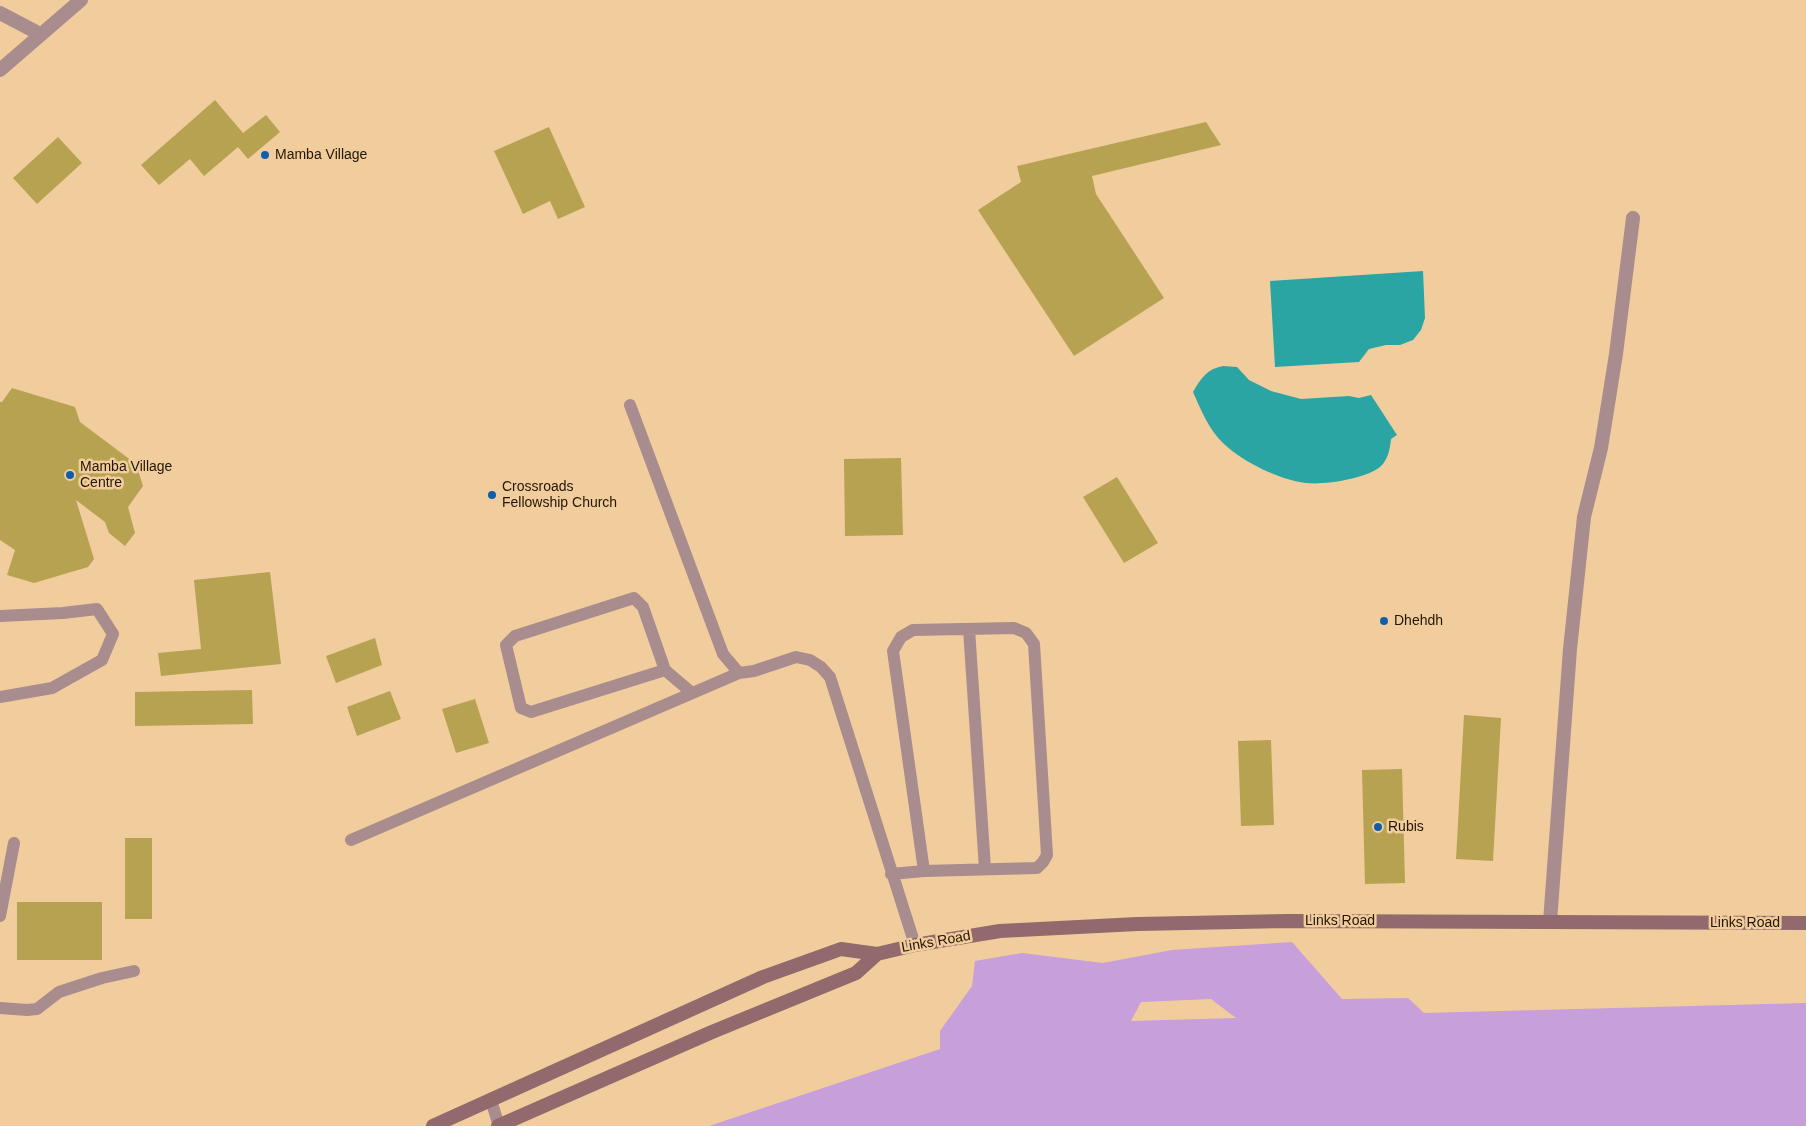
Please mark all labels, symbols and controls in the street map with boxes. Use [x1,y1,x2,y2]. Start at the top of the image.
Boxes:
place label: Mamba Village [275,147,367,163]
marker: Mamba Village [259,149,271,161]
place label: Mamba Village Centre [80,459,172,492]
marker: Mamba Village Centre [64,469,76,481]
place label: Crossroads Fellowship Church [502,479,617,512]
marker: Crossroads Fellowship Church [486,489,498,501]
place label: Dhehdh [1394,613,1443,629]
marker: Dhehdh [1378,615,1390,627]
place label: Rubis [1388,819,1424,835]
marker: Rubis [1372,821,1384,833]
street label: Links Road [1305,913,1375,929]
street label: Links Road [1710,915,1780,931]
street label: Links Road [900,928,972,956]

